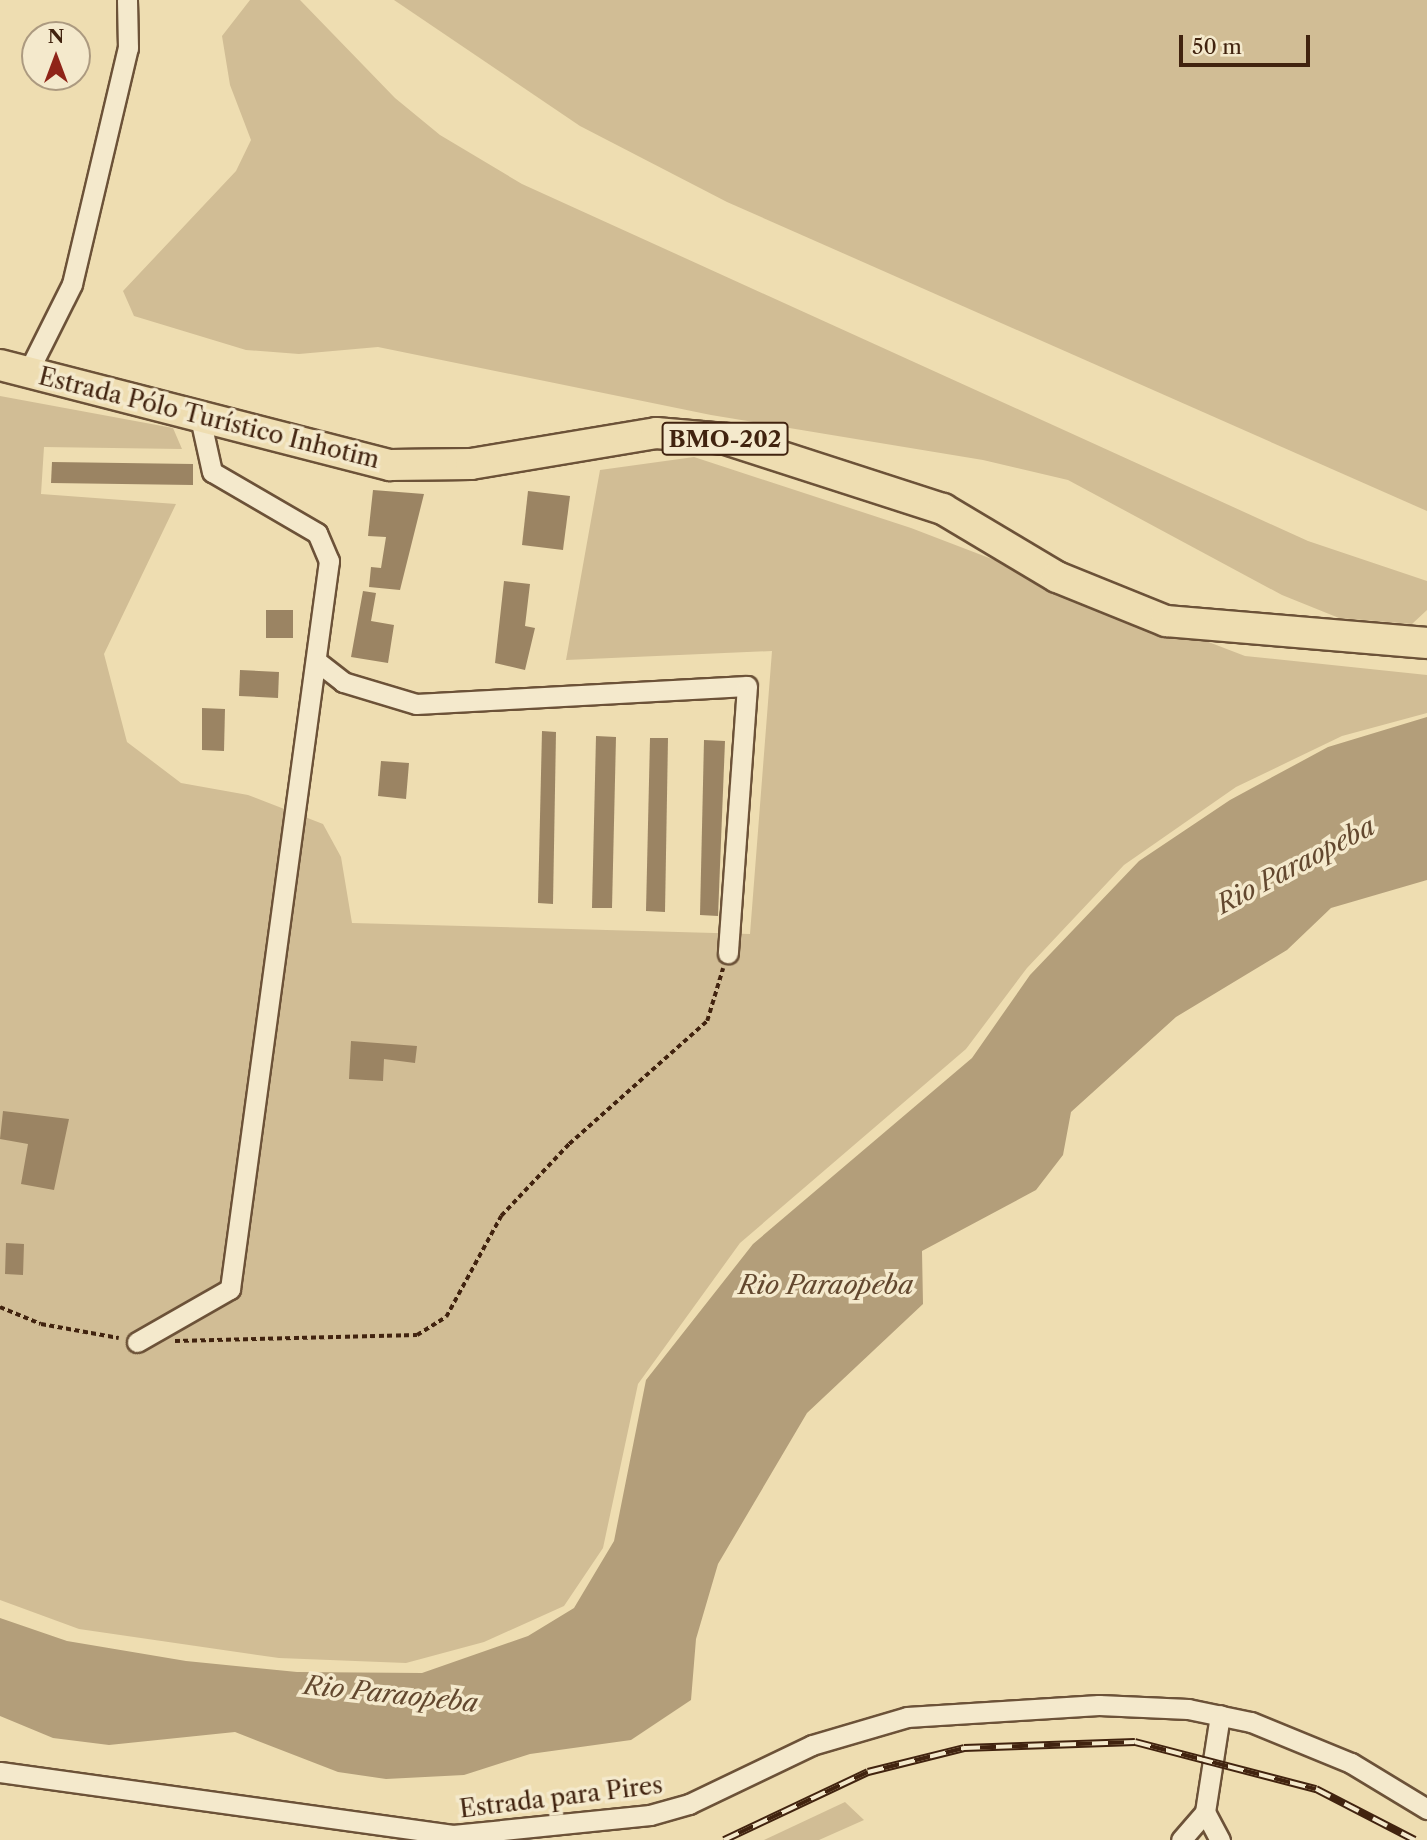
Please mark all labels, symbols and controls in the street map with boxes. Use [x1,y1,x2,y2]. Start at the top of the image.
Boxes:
north arrow [21,21,91,91]
scale bar [1182,21,1313,65]
text: N [48,25,64,48]
text: 50 m [1192,34,1242,59]
street label: Estrada Pólo Turístico Inhotim [35,362,383,474]
road number: BMO-202 [660,420,790,458]
water label: Rio Paraopeba [1211,811,1381,921]
water label: Rio Paraopeba [738,1270,914,1302]
water label: Rio Paraopeba [302,1670,480,1720]
street label: Estrada para Pires [457,1770,665,1824]

